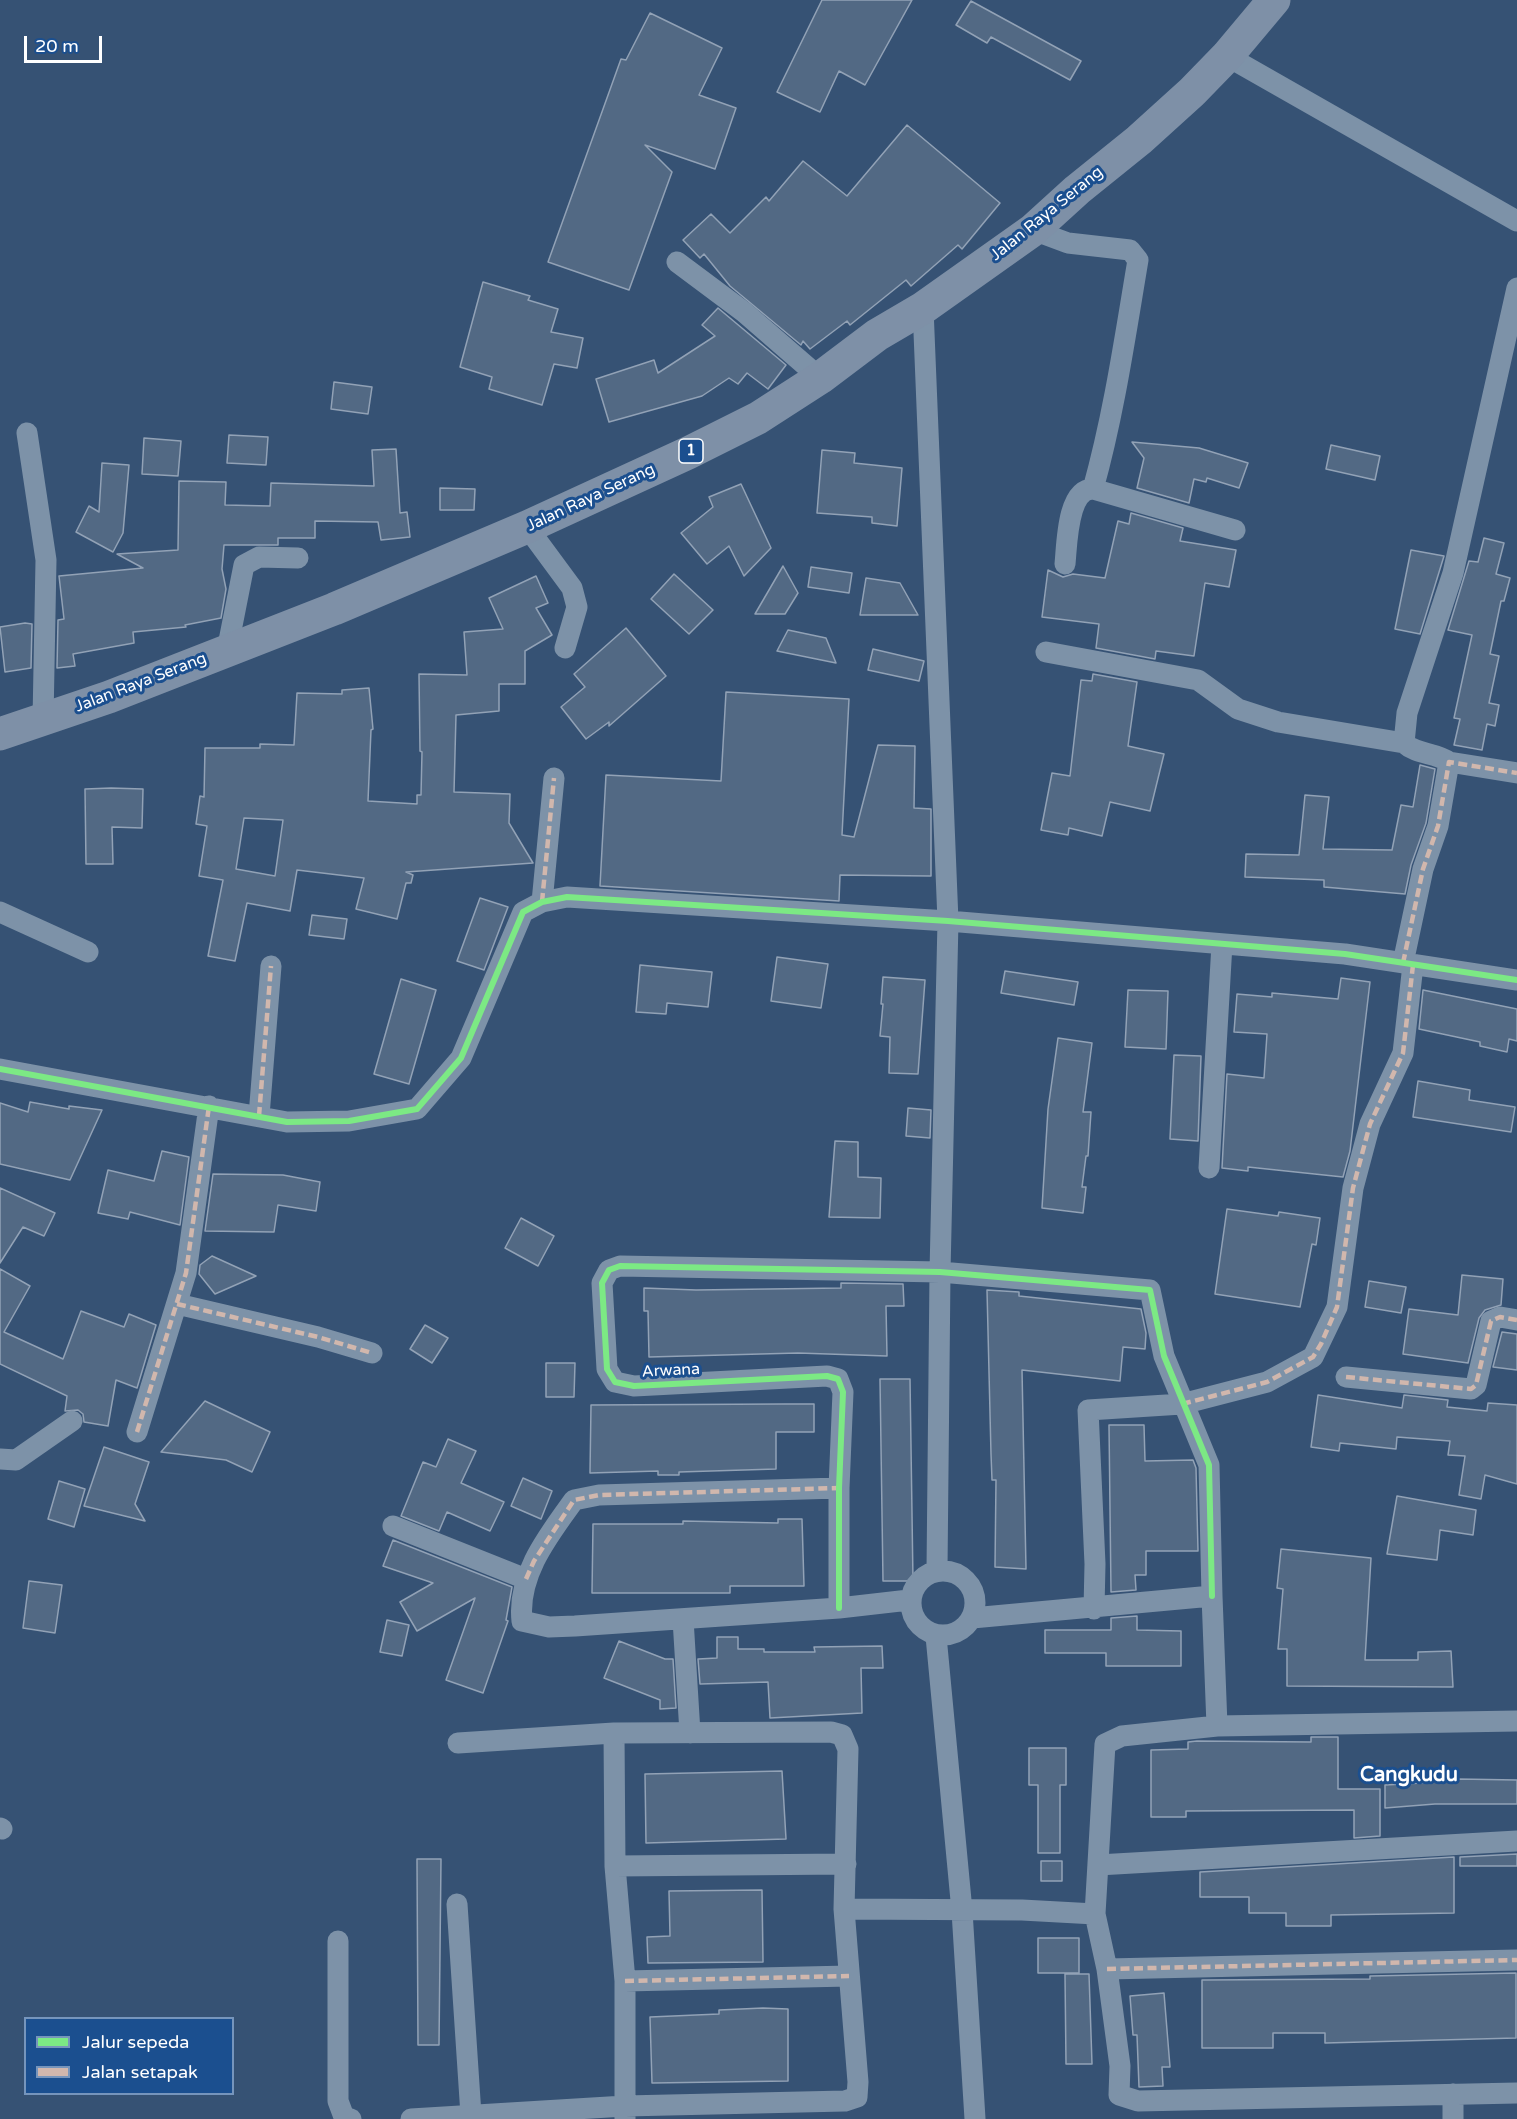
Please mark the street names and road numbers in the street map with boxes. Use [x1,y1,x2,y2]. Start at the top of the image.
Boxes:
street label: Jalan Raya Serang [987,163,1107,265]
road number: 1 [679,439,703,463]
street label: Jalan Raya Serang [524,460,658,536]
street label: Jalan Raya Serang [73,649,209,717]
street label: Arwana [641,1360,701,1382]

